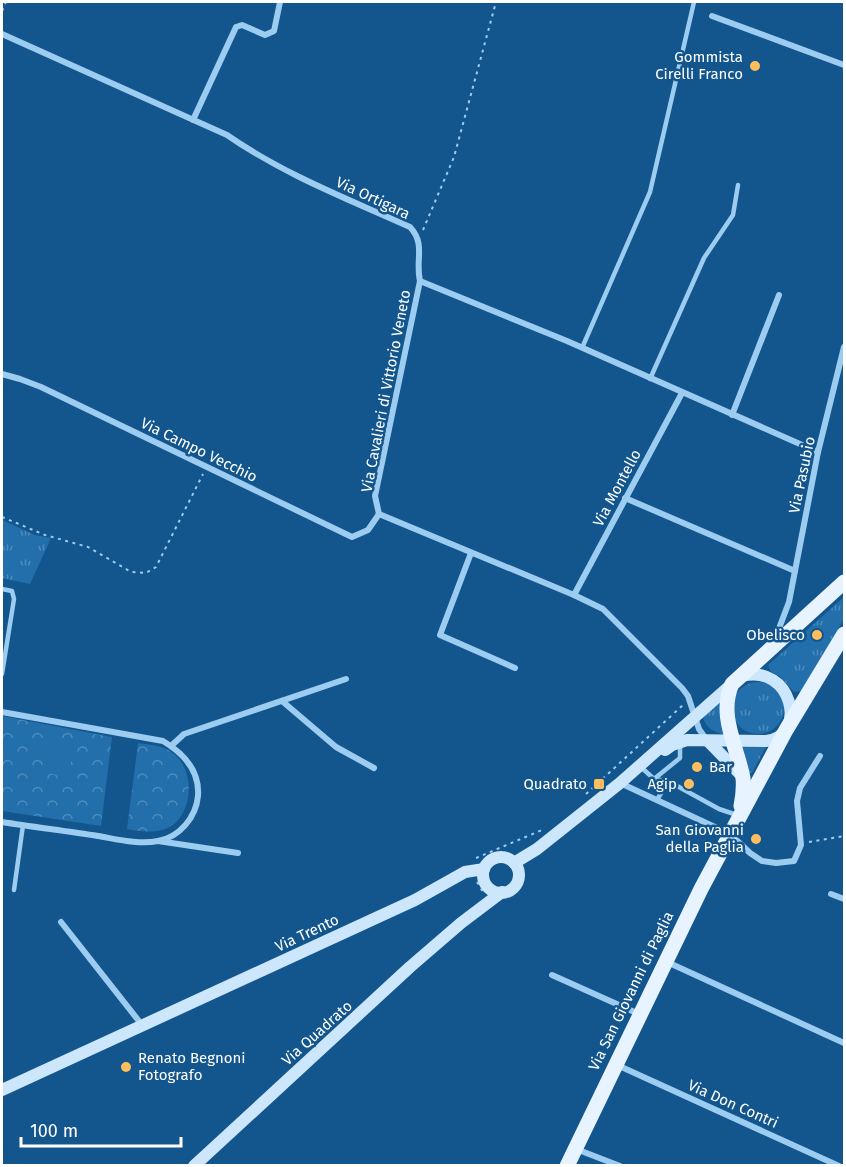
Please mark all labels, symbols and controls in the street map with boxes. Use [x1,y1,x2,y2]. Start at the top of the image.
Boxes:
place label: Gommista Cirelli Franco [655,48,743,83]
marker: Gommista Cirelli Franco [748,59,762,73]
street label: Via Ortigara [333,173,413,223]
street label: Via Cavalieri di Vittorio Veneto [358,288,414,494]
street label: Via Campo Vecchio [138,414,260,486]
street label: Via Pasubio [785,435,819,515]
street label: Via Montello [589,446,645,530]
place label: Obelisco [746,626,805,644]
marker: Obelisco [810,628,824,642]
place label: Bar [709,758,732,776]
marker: Bar [690,760,704,774]
place label: Quadrato [523,775,587,793]
place label: Agip [647,775,677,793]
marker: Quadrato [592,777,606,791]
marker: Agip [682,777,696,791]
place label: San Giovanni della Paglia [655,821,744,856]
marker: San Giovanni della Paglia [749,832,763,846]
street label: Via San Giovanni di Paglia [585,908,677,1074]
street label: Via Trento [272,910,342,956]
street label: Via Quadrato [278,997,356,1069]
place label: Renato Begnoni Fotografo [138,1049,246,1084]
marker: Renato Begnoni Fotografo [119,1060,133,1074]
street label: Via Don Contri [685,1076,781,1132]
scale bar [21,1110,182,1148]
text: 100 m [30,1120,78,1142]

